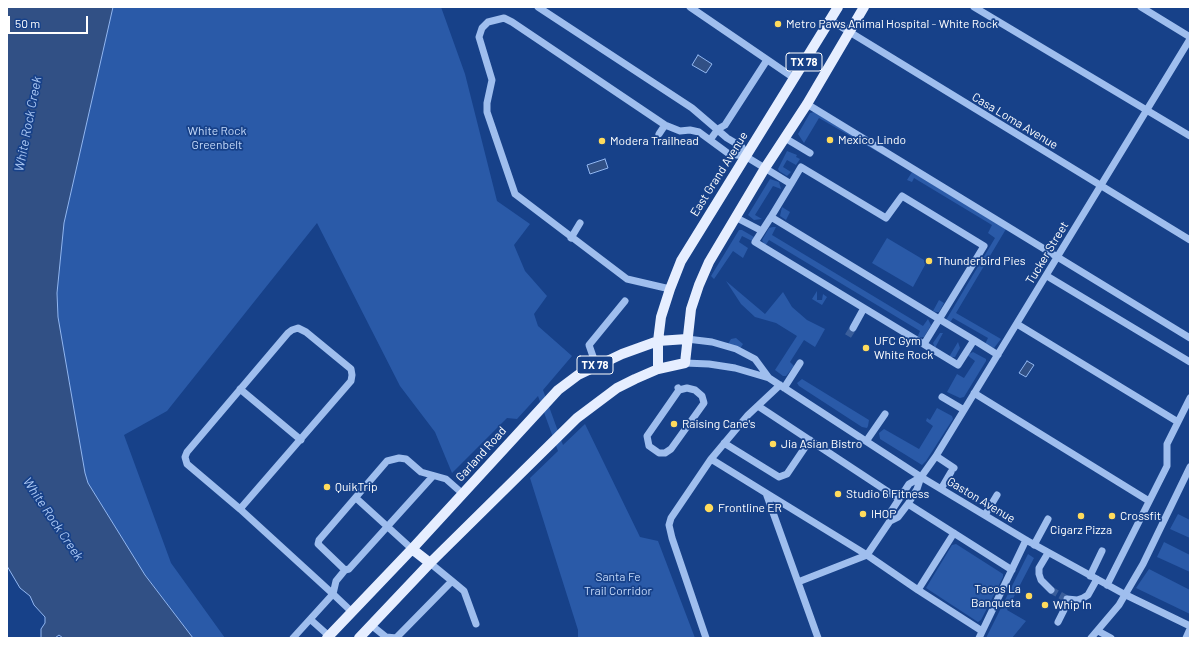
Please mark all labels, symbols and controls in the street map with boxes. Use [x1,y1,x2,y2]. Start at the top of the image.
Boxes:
scale bar [10,8,90,34]
text: 50 m [15,16,40,30]
place label: Metro Paws Animal Hospital - White Rock [786,17,998,31]
marker: Metro Paws Animal Hospital - White Rock [773,19,783,29]
road number: TX 78 [786,53,822,71]
water label: White Rock Creek [11,75,45,173]
street label: Casa Loma Avenue [969,90,1061,152]
park label: White Rock Greenbelt [187,124,247,152]
street label: East Grand Avenue [687,129,751,219]
place label: Mexico Lindo [838,133,906,147]
place label: Modera Trailhead [610,134,699,148]
marker: Mexico Lindo [825,135,835,145]
marker: Modera Trailhead [597,136,607,146]
street label: Tucker Street [1023,219,1071,287]
place label: Thunderbird Pies [937,254,1026,268]
marker: Thunderbird Pies [924,256,934,266]
place label: UFC Gym White Rock [874,334,933,362]
marker: UFC Gym White Rock [861,343,871,353]
road number: TX 78 [577,356,613,374]
place label: Raising Cane's [682,417,756,431]
marker: Raising Cane's [669,419,679,429]
street label: Garland Road [453,424,509,484]
place label: Jia Asian Bistro [781,437,862,451]
marker: Jia Asian Bistro [768,439,778,449]
street label: Gaston Avenue [944,474,1018,526]
water label: White Rock Creek [20,475,86,563]
place label: QuikTrip [335,480,378,494]
marker: QuikTrip [322,482,332,492]
place label: Studio 6 Fitness [846,487,929,501]
marker: Studio 6 Fitness [833,489,843,499]
place label: Frontline ER [718,501,782,515]
marker: Frontline ER [703,502,715,514]
place label: IHOP [871,507,896,521]
marker: IHOP [858,509,868,519]
place label: Crossfit [1120,509,1161,523]
marker: Cigarz Pizza [1076,511,1086,521]
marker: Crossfit [1107,511,1117,521]
place label: Cigarz Pizza [1050,523,1112,537]
park label: Santa Fe Trail Corridor [584,570,652,598]
place label: Tacos La Banqueta [971,582,1021,610]
marker: Tacos La Banqueta [1024,591,1034,601]
place label: Whip In [1053,598,1092,612]
marker: Whip In [1040,600,1050,610]

